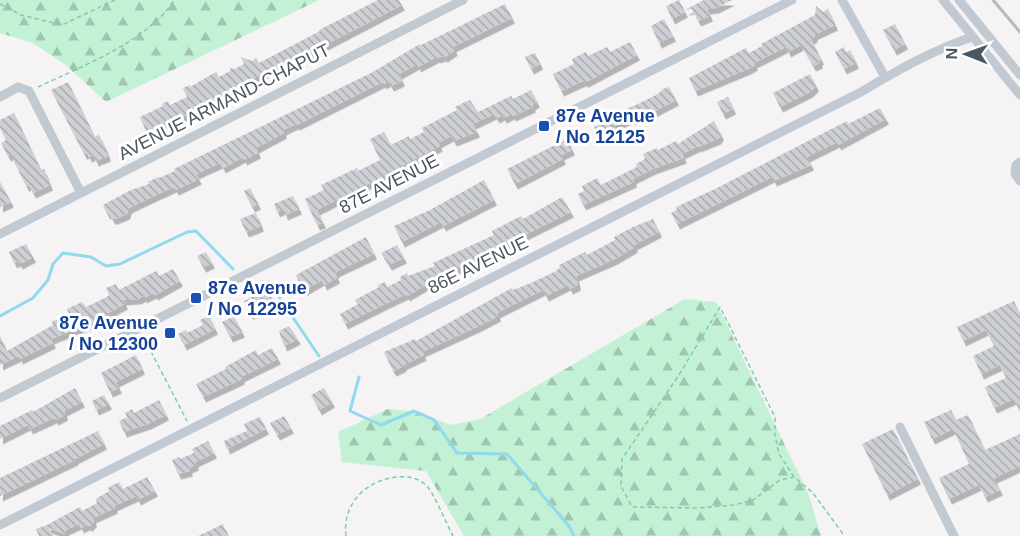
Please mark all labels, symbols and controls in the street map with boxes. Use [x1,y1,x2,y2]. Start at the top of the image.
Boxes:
north arrow [936,24,996,84]
street label: AVENUE ARMAND-CHAPUT [115,40,333,164]
text: N [943,48,960,60]
place label: 87e Avenue / No 12125 [556,106,655,147]
marker: 87e Avenue / No 12125 [537,119,551,133]
street label: 87E AVENUE [336,150,442,218]
street label: 86E AVENUE [425,232,531,298]
place label: 87e Avenue / No 12295 [208,278,307,319]
marker: 87e Avenue / No 12295 [189,291,203,305]
place label: 87e Avenue / No 12300 [59,313,158,354]
marker: 87e Avenue / No 12300 [163,326,177,340]

